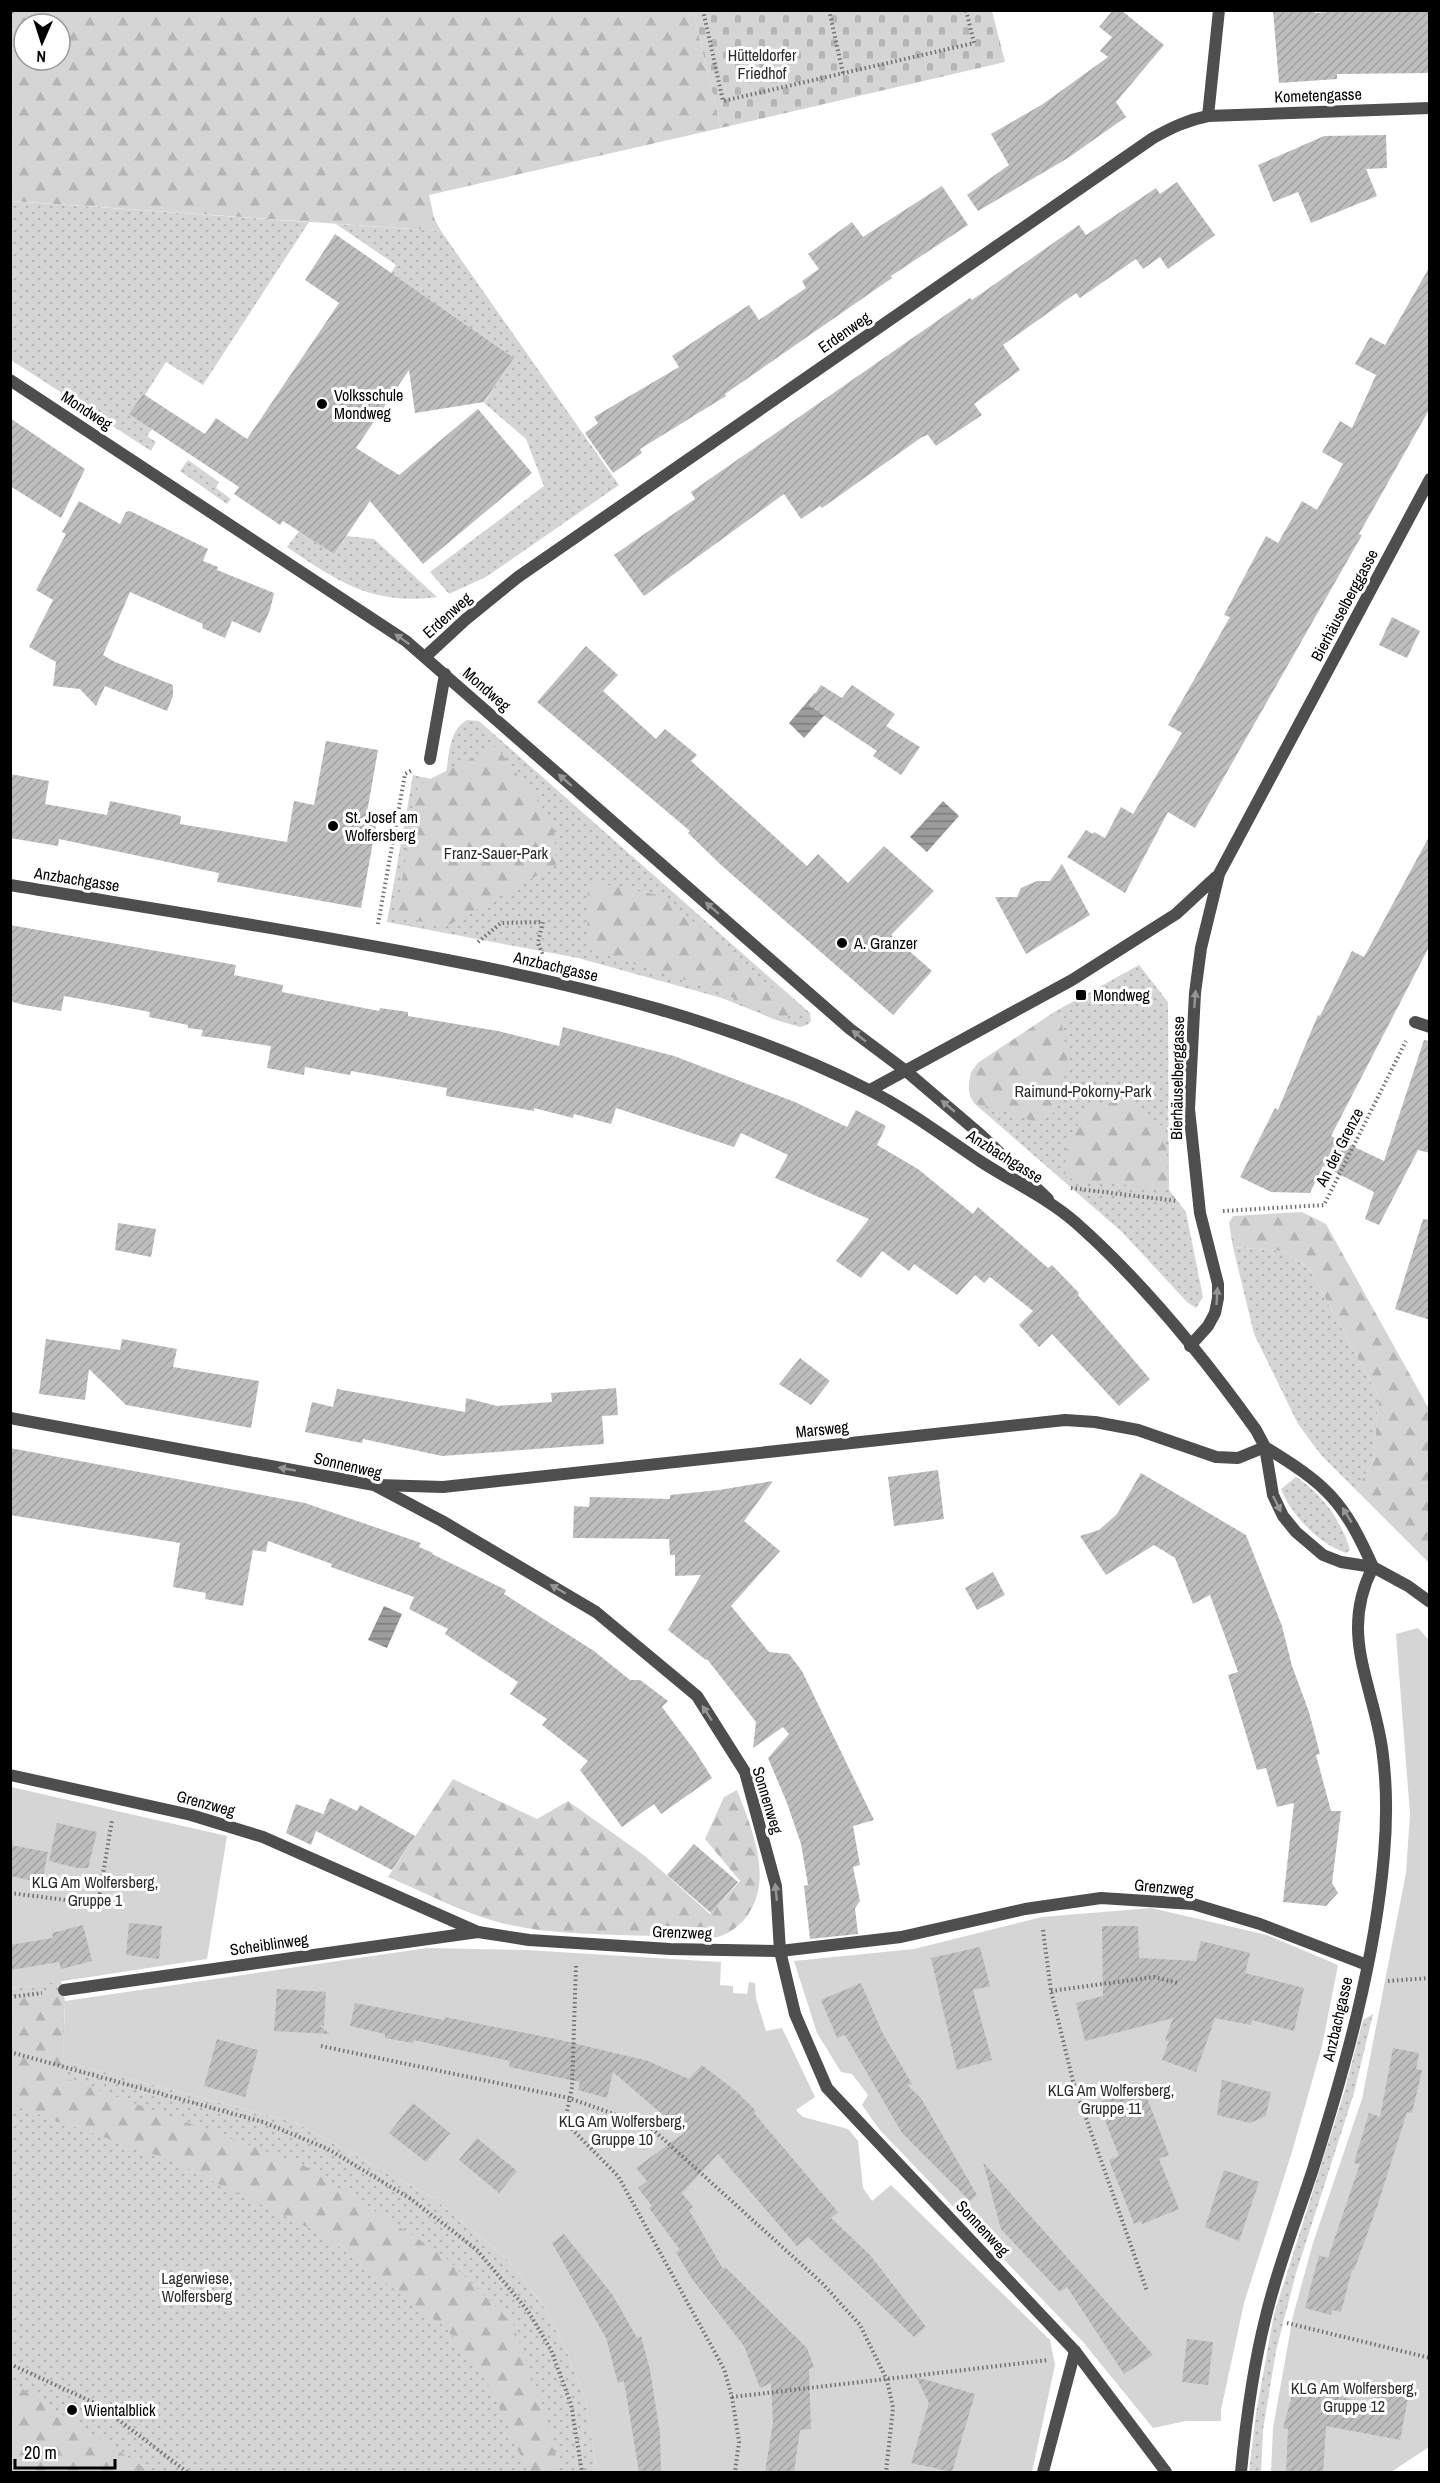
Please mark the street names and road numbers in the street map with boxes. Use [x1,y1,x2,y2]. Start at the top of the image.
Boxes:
street label: Kometengasse [1274,82,1362,108]
street label: Erdenweg [813,306,875,358]
street label: Mondweg [57,385,117,435]
street label: Bierhäuselberggasse [1305,545,1383,665]
street label: Erdenweg [418,587,477,643]
street label: Mondweg [458,662,516,716]
street label: Anzbachgasse [32,861,121,897]
street label: Anzbachgasse [511,945,600,986]
street label: Bierhäuselberggasse [1165,1016,1189,1140]
street label: An der Grenze [1309,1104,1368,1191]
street label: Anzbachgasse [962,1123,1047,1188]
street label: Marsweg [794,1415,850,1443]
street label: Sonnenweg [312,1446,385,1484]
street label: Sonnenweg [747,1764,789,1837]
street label: Grenzweg [174,1785,238,1822]
street label: Grenzweg [1133,1873,1195,1901]
street label: Grenzweg [652,1920,713,1944]
street label: Scheiblinweg [228,1928,310,1960]
street label: Anzbachgasse [1316,1975,1357,2064]
street label: Sonnenweg [951,2195,1015,2261]

